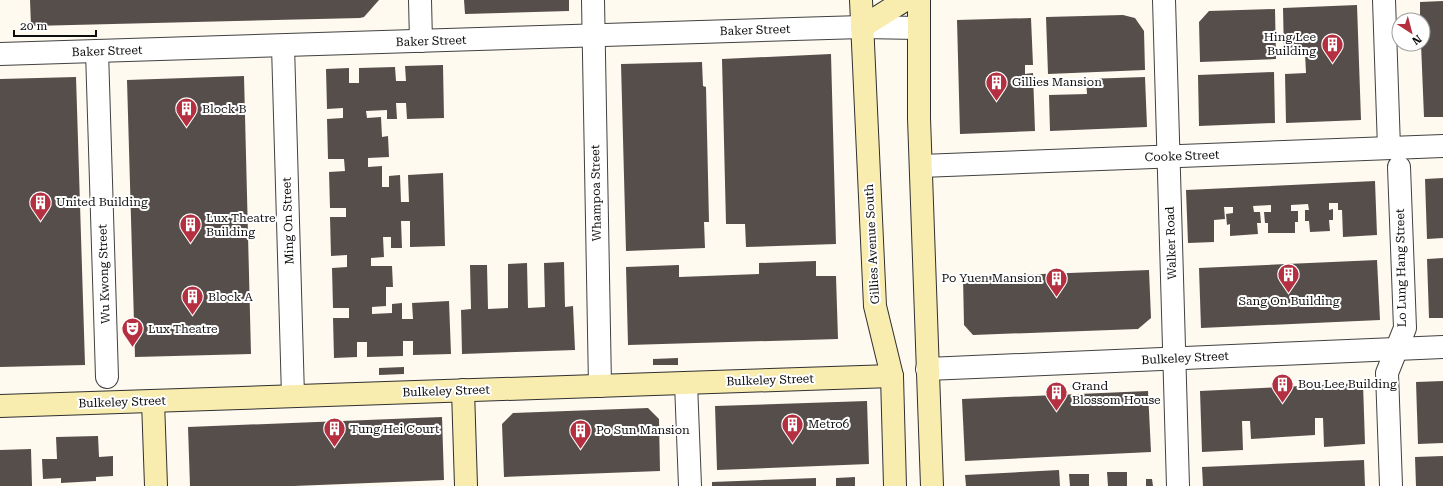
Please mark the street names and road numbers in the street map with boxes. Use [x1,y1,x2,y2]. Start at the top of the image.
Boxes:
street label: Baker Street [719,22,791,38]
street label: Baker Street [395,33,467,49]
street label: Baker Street [71,43,143,59]
street label: Whampoa Street [588,144,604,241]
street label: Cooke Street [1144,148,1220,164]
street label: Ming On Street [279,176,297,265]
street label: Gillies Avenue South [862,183,882,305]
street label: Walker Road [1163,206,1179,280]
street label: Lo Lung Hang Street [1393,208,1409,328]
street label: Wu Kwong Street [95,223,113,324]
street label: Bulkeley Street [1141,349,1230,367]
street label: Bulkeley Street [726,371,815,389]
street label: Bulkeley Street [402,382,491,400]
street label: Bulkeley Street [78,393,167,411]

